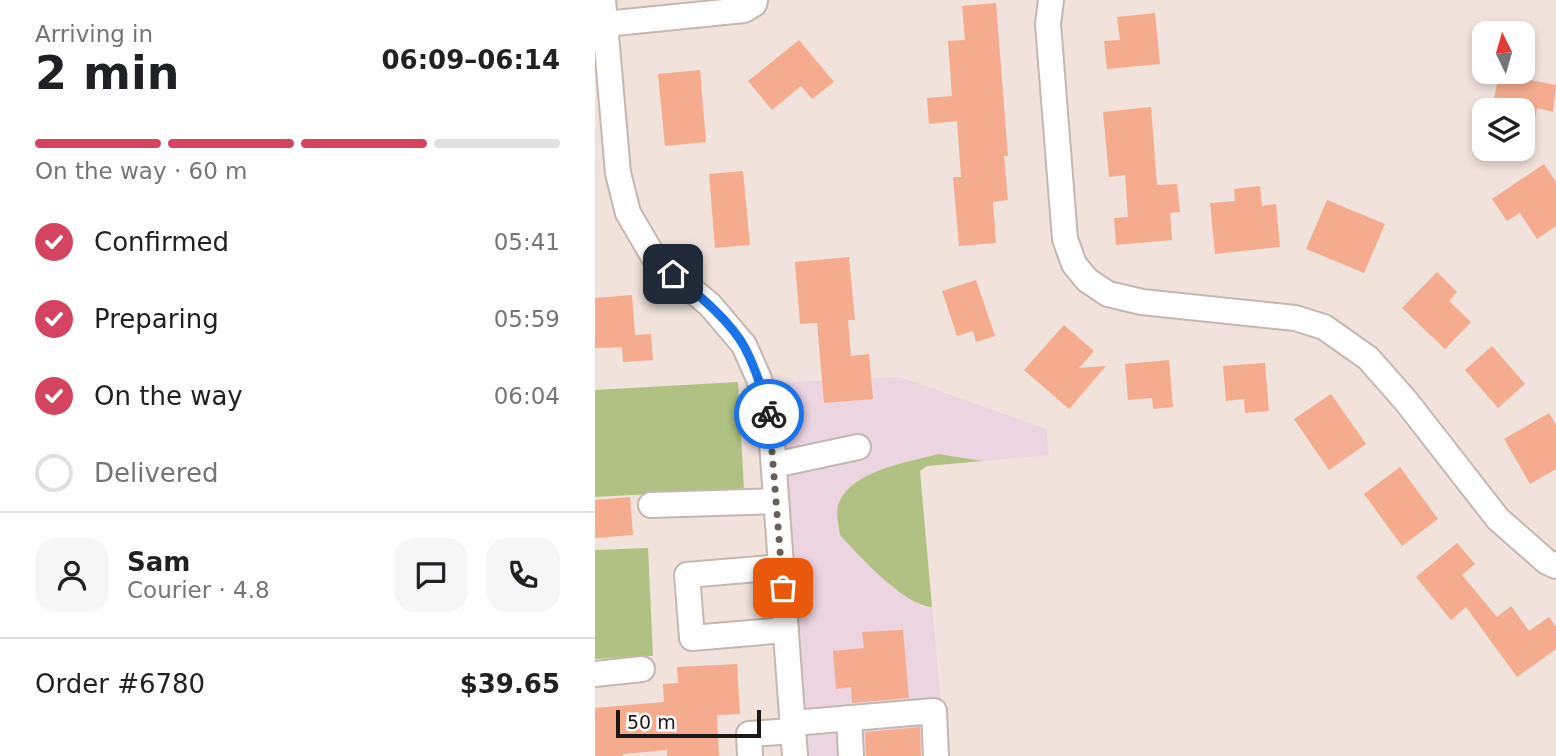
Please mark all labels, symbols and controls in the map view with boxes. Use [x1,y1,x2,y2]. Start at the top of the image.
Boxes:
text: Arriving in [35,21,153,47]
north arrow [1472,21,1535,84]
map controls [1472,21,1535,161]
text: 06:09–06:14 [381,45,560,75]
text: 2 min [35,46,179,100]
button: layers [1472,98,1535,161]
text: On the way · 60 m [35,158,247,184]
icon: check [35,223,73,261]
text: Confirmed [94,227,229,257]
text: 05:41 [494,229,560,255]
pin [643,244,703,304]
icon: home [654,255,692,293]
icon: check [35,300,73,338]
text: Preparing [94,304,219,334]
text: 05:59 [494,306,560,332]
icon: check [35,377,73,415]
courier [734,379,804,449]
text: On the way [94,381,243,411]
text: 06:04 [494,383,560,409]
icon: bike [750,395,788,433]
text: Delivered [94,458,218,488]
button: person [35,538,109,612]
button: chat [394,538,468,612]
button: phone [486,538,560,612]
text: Sam [127,547,190,577]
pin [753,558,813,618]
icon: bag [764,569,802,607]
text: Courier · 4.8 [127,577,270,603]
text: Order #6780 [35,669,205,699]
text: $39.65 [460,669,560,699]
scale bar [616,707,761,739]
text: 50 m [627,711,676,733]

